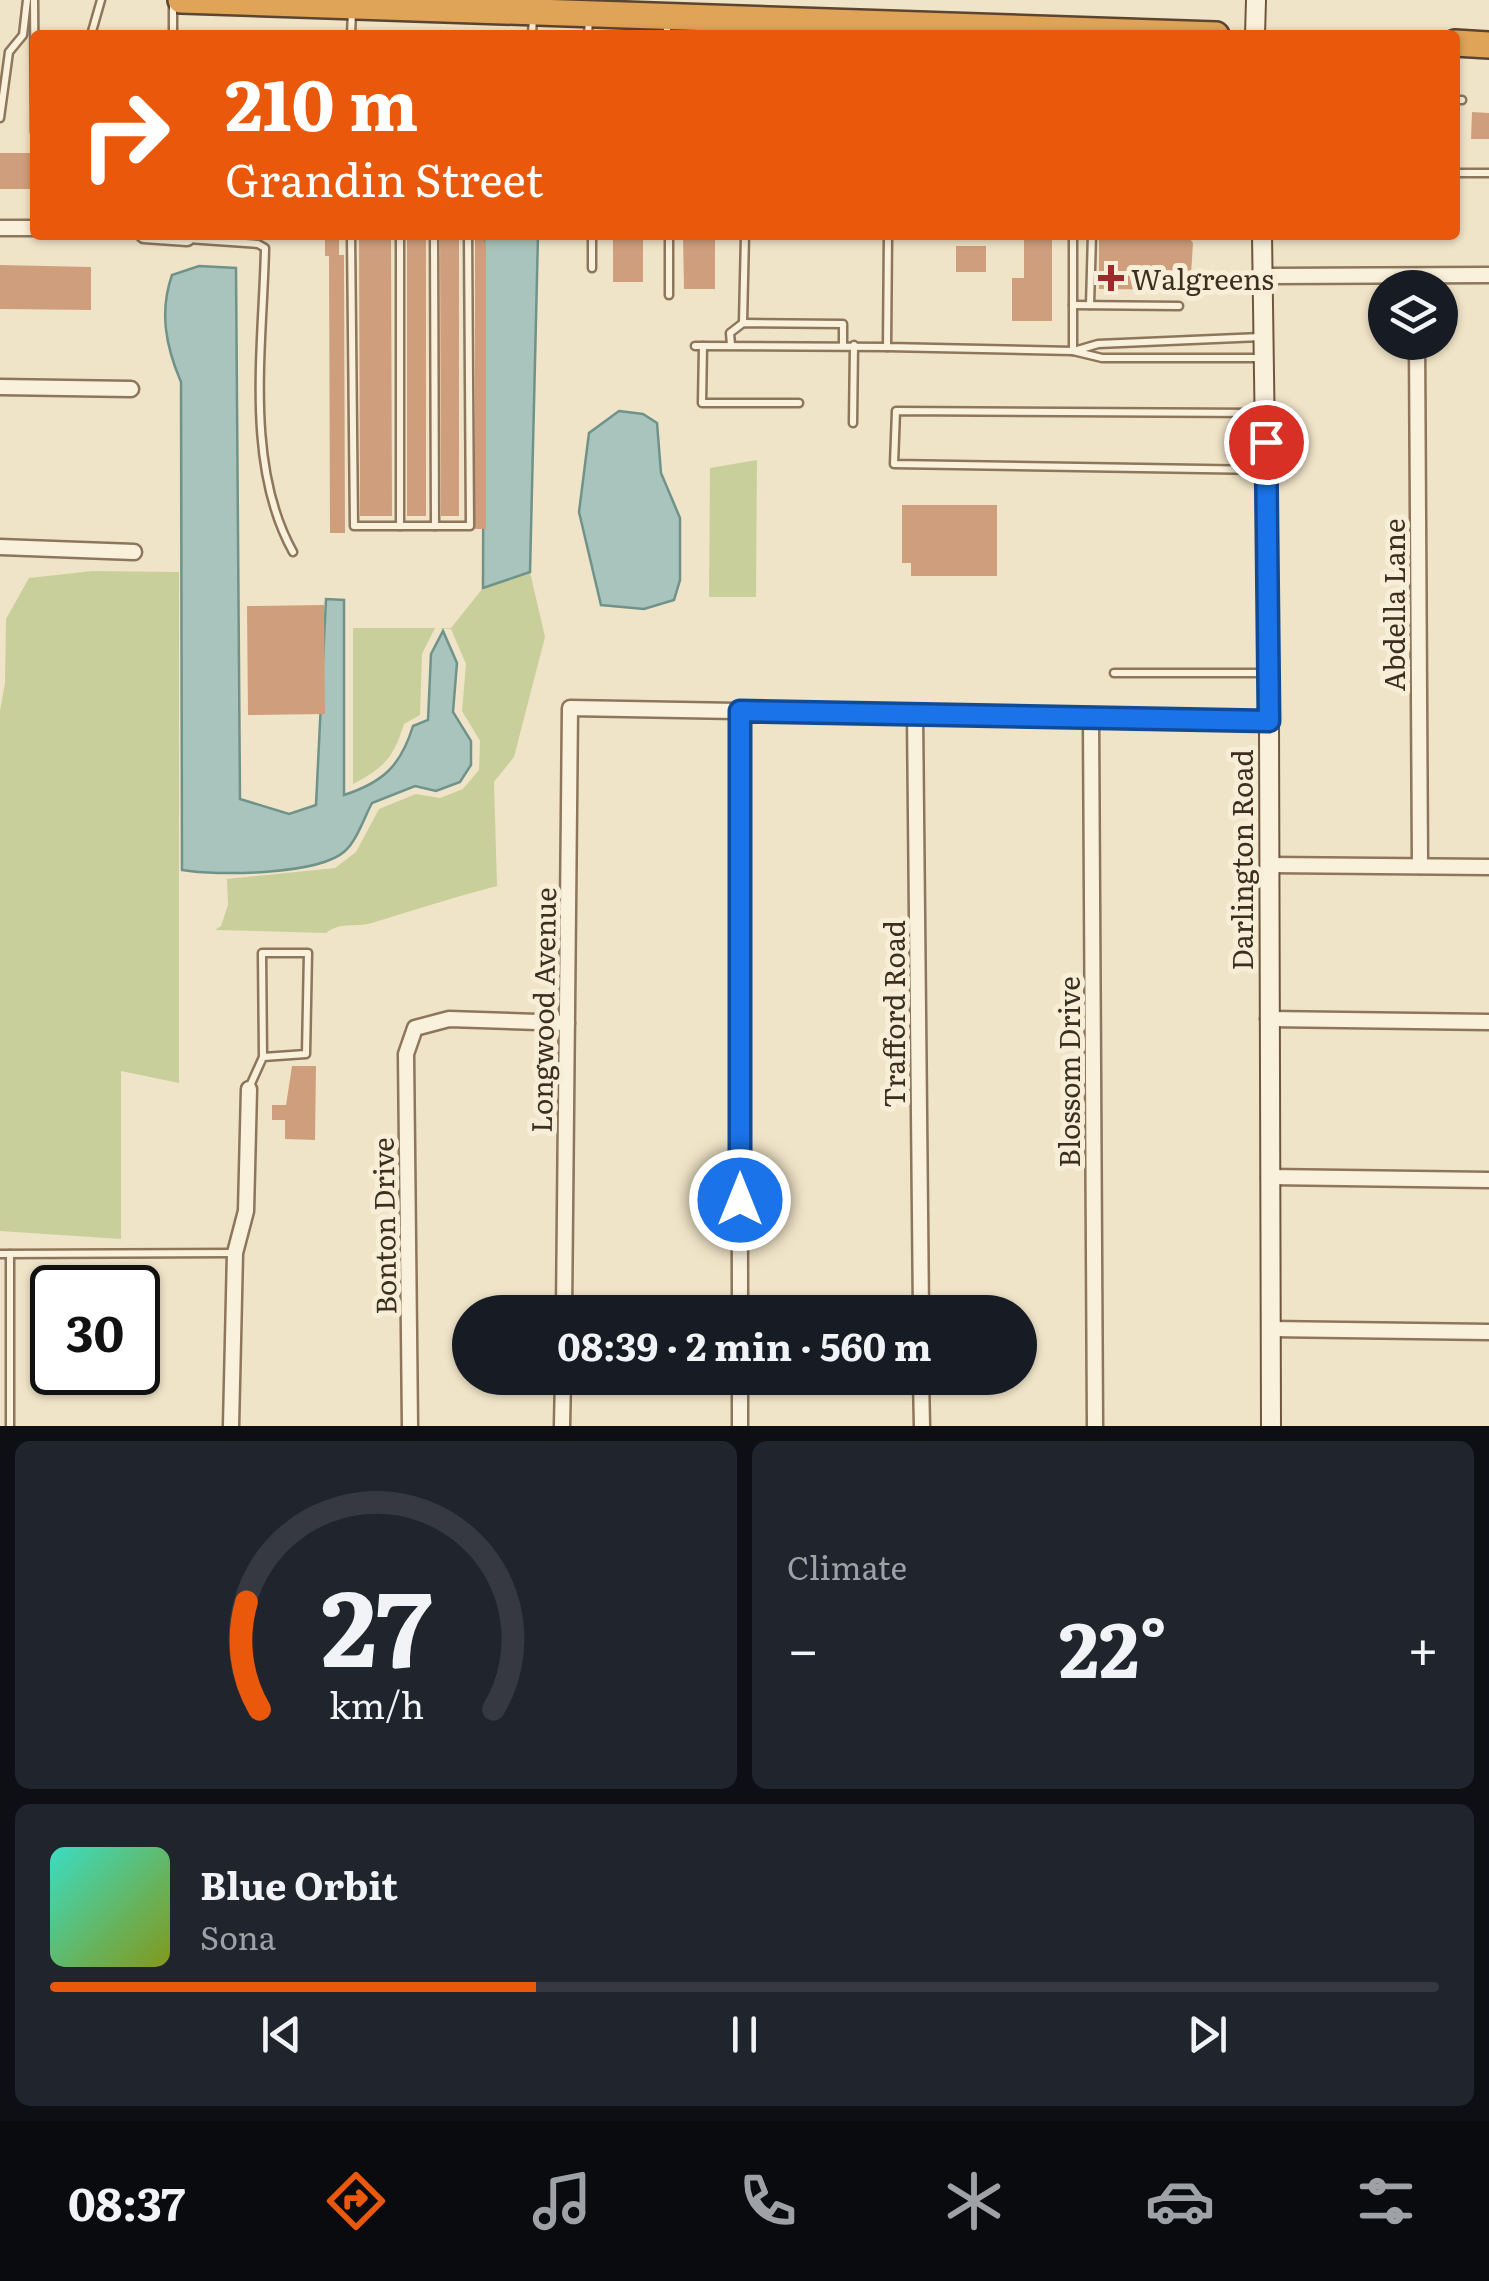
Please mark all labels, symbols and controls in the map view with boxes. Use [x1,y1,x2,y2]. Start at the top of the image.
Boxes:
text: 210 m [225,49,418,153]
icon: right [60,70,190,200]
text: Grandin Street [225,144,543,211]
place label: Walgreens [1131,257,1274,299]
marker: Walgreens [1100,267,1122,289]
map controls [1368,270,1458,360]
button: layers [1368,270,1458,360]
pin [1224,400,1309,485]
icon: arrive [1239,415,1294,470]
street label: Abdella Lane [1372,519,1414,692]
street label: Darlington Road [1220,749,1262,971]
street label: Longwood Avenue [519,887,565,1133]
street label: Trafford Road [872,920,914,1108]
street label: Blossom Drive [1047,976,1089,1168]
street label: Bonton Drive [360,1137,406,1315]
position arrow [688,1148,792,1252]
speed limit sign: 30 [30,1265,160,1395]
text: 08:39 · 2 min · 560 m [557,1316,932,1373]
text: Climate [787,1542,907,1590]
text: 27 [320,1545,432,1699]
text: 22° [1059,1590,1167,1701]
text: − [787,1605,819,1687]
text: + [1407,1605,1439,1687]
text: km/h [328,1677,424,1730]
text: Blue Orbit [200,1855,398,1912]
text: Sona [200,1912,276,1960]
icon: previous [254,2007,309,2062]
icon: pause [717,2007,772,2062]
icon: next [1180,2007,1235,2062]
icon: directions [321,2166,391,2236]
icon: music [527,2166,597,2236]
icon: phone [733,2166,803,2236]
icon: climate [939,2166,1009,2236]
icon: car [1145,2166,1215,2236]
icon: filters [1351,2166,1421,2236]
text: 08:37 [68,2168,185,2235]

